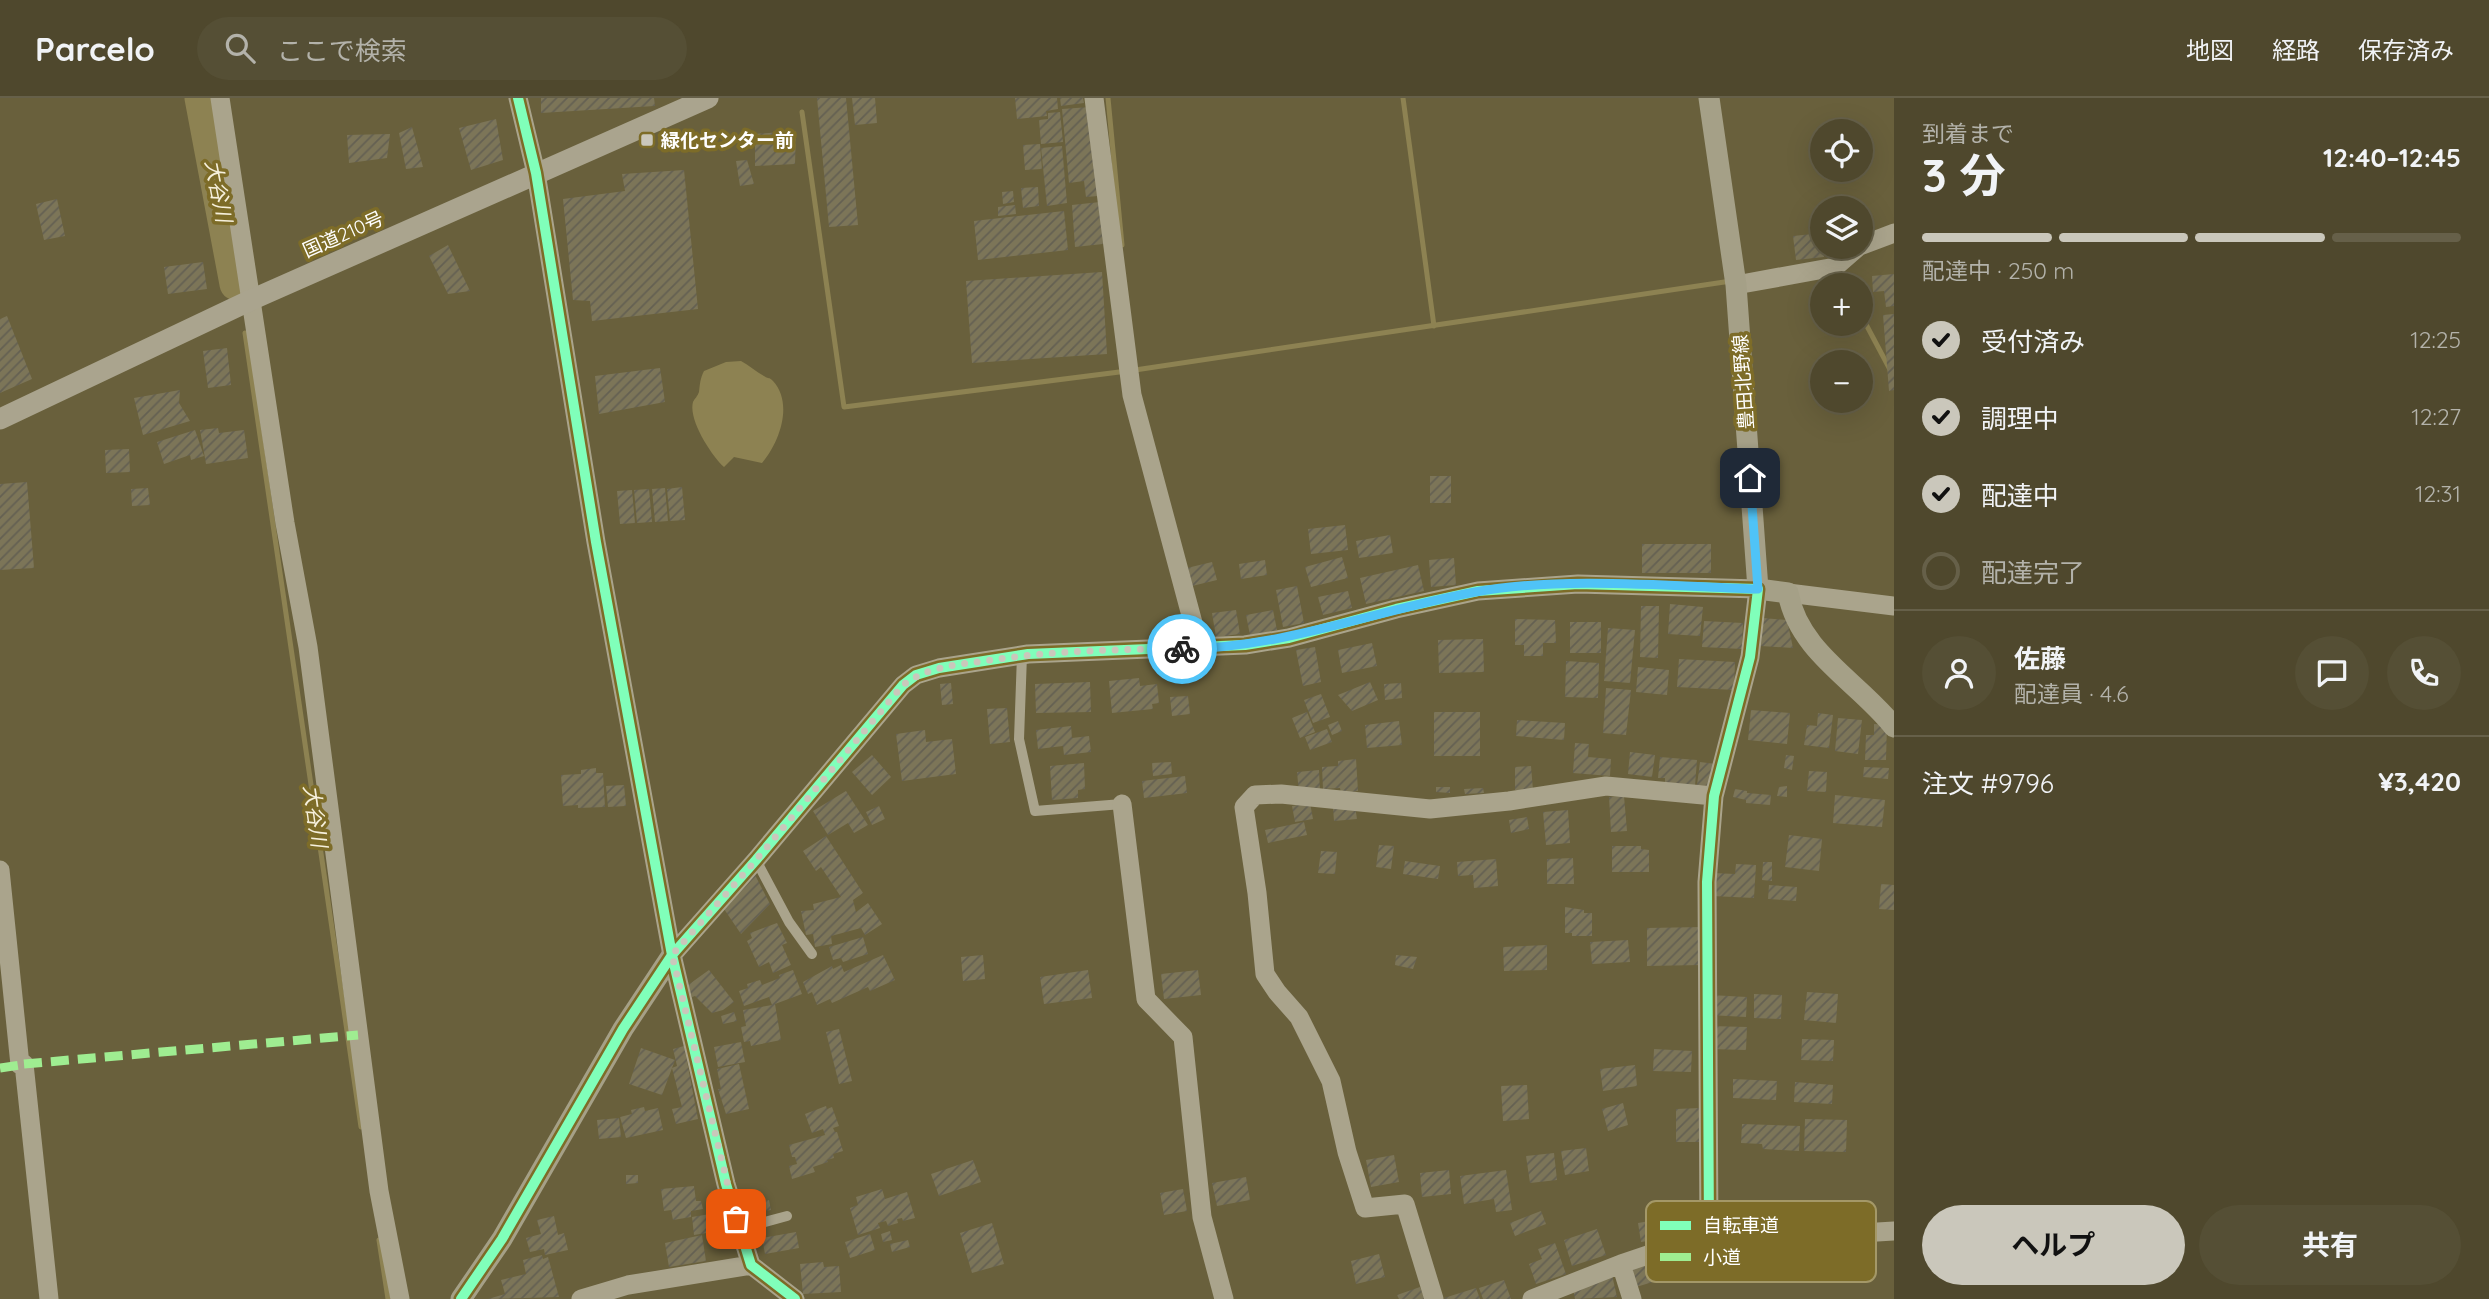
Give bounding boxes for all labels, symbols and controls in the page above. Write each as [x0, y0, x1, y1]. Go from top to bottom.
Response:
search box [197, 17, 687, 80]
text: Parcelo [35, 28, 155, 69]
icon: search [221, 29, 259, 67]
text: ここで検索 [277, 34, 407, 67]
text: 地図 [2186, 35, 2234, 65]
text: 経路 [2272, 35, 2320, 65]
text: 保存済み [2358, 35, 2454, 65]
map controls [1810, 119, 1873, 413]
button: locate [1810, 119, 1873, 182]
text: 到着まで [1922, 119, 2014, 148]
place label: 緑化センター前 [661, 128, 794, 152]
marker: 緑化センター前 [639, 132, 655, 148]
text: 12:40–12:45 [2323, 141, 2461, 174]
text: 3 分 [1922, 146, 2006, 204]
water label: 大谷川 [200, 158, 238, 226]
button: layers [1810, 196, 1873, 259]
street label: 国道210号 [299, 206, 387, 262]
text: 配達中 · 250 m [1922, 256, 2074, 285]
button: + [1810, 273, 1873, 336]
icon: check [1922, 321, 1960, 359]
text: 受付済み [1981, 325, 2085, 358]
text: 12:25 [2410, 325, 2461, 354]
street label: 豊田北野線 [1728, 334, 1758, 430]
button: − [1810, 350, 1873, 413]
icon: check [1922, 398, 1960, 436]
text: 調理中 [1981, 402, 2059, 435]
text: 12:27 [2411, 402, 2461, 431]
pin [1720, 448, 1780, 508]
icon: home [1731, 459, 1769, 497]
icon: check [1922, 475, 1960, 513]
text: 配達中 [1981, 479, 2059, 512]
text: 12:31 [2415, 479, 2461, 508]
text: 配達完了 [1981, 556, 2085, 589]
courier [1147, 614, 1217, 684]
icon: bike [1163, 630, 1201, 668]
button: person [1922, 636, 1996, 710]
button: chat [2295, 636, 2369, 710]
button: phone [2387, 636, 2461, 710]
text: 佐藤 [2014, 642, 2066, 675]
text: 配達員 · 4.6 [2014, 679, 2129, 708]
text: ¥3,420 [2378, 765, 2461, 798]
text: 注文 #9796 [1922, 767, 2054, 800]
water label: 大谷川 [299, 783, 334, 851]
pin [706, 1189, 766, 1249]
icon: bag [717, 1200, 755, 1238]
legend [1646, 1201, 1876, 1282]
button: ヘルプ [1922, 1205, 2185, 1285]
button: 共有 [2199, 1205, 2461, 1285]
text: 自転車道 [1703, 1213, 1779, 1237]
text: 小道 [1703, 1245, 1741, 1269]

